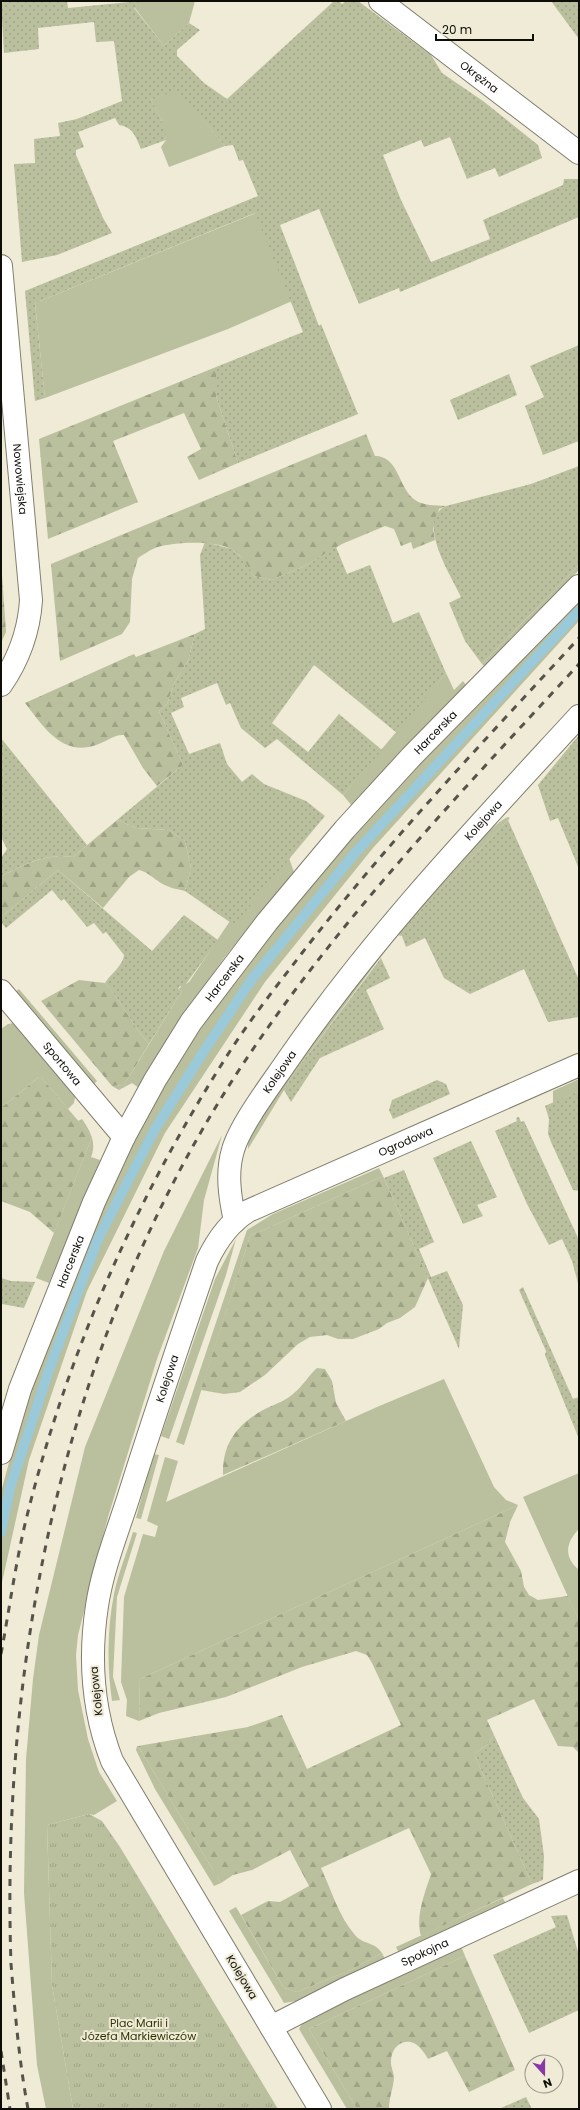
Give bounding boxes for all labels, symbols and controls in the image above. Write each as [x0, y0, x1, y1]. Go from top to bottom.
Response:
scale bar [436, 16, 533, 42]
text: 20 m [442, 21, 472, 38]
street label: Okrężna [457, 57, 502, 97]
street label: Nowowiejska [9, 443, 31, 515]
street label: Harcerska [410, 707, 461, 758]
street label: Kolejowa [461, 797, 506, 844]
street label: Harcerska [201, 951, 248, 1005]
street label: Sportowa [39, 1038, 85, 1089]
street label: Kolejowa [259, 1047, 300, 1096]
street label: Ogrodowa [376, 1122, 435, 1161]
street label: Harcerska [53, 1233, 88, 1290]
street label: Kolejowa [152, 1353, 183, 1405]
street label: Kolejowa [85, 1666, 107, 1716]
street label: Spokojna [398, 1934, 451, 1970]
street label: Kolejowa [222, 1952, 262, 2002]
park label: Plac Marii i Józefa Markiewiczów [82, 2015, 196, 2044]
north arrow [524, 2054, 564, 2094]
text: N [541, 2074, 554, 2092]

